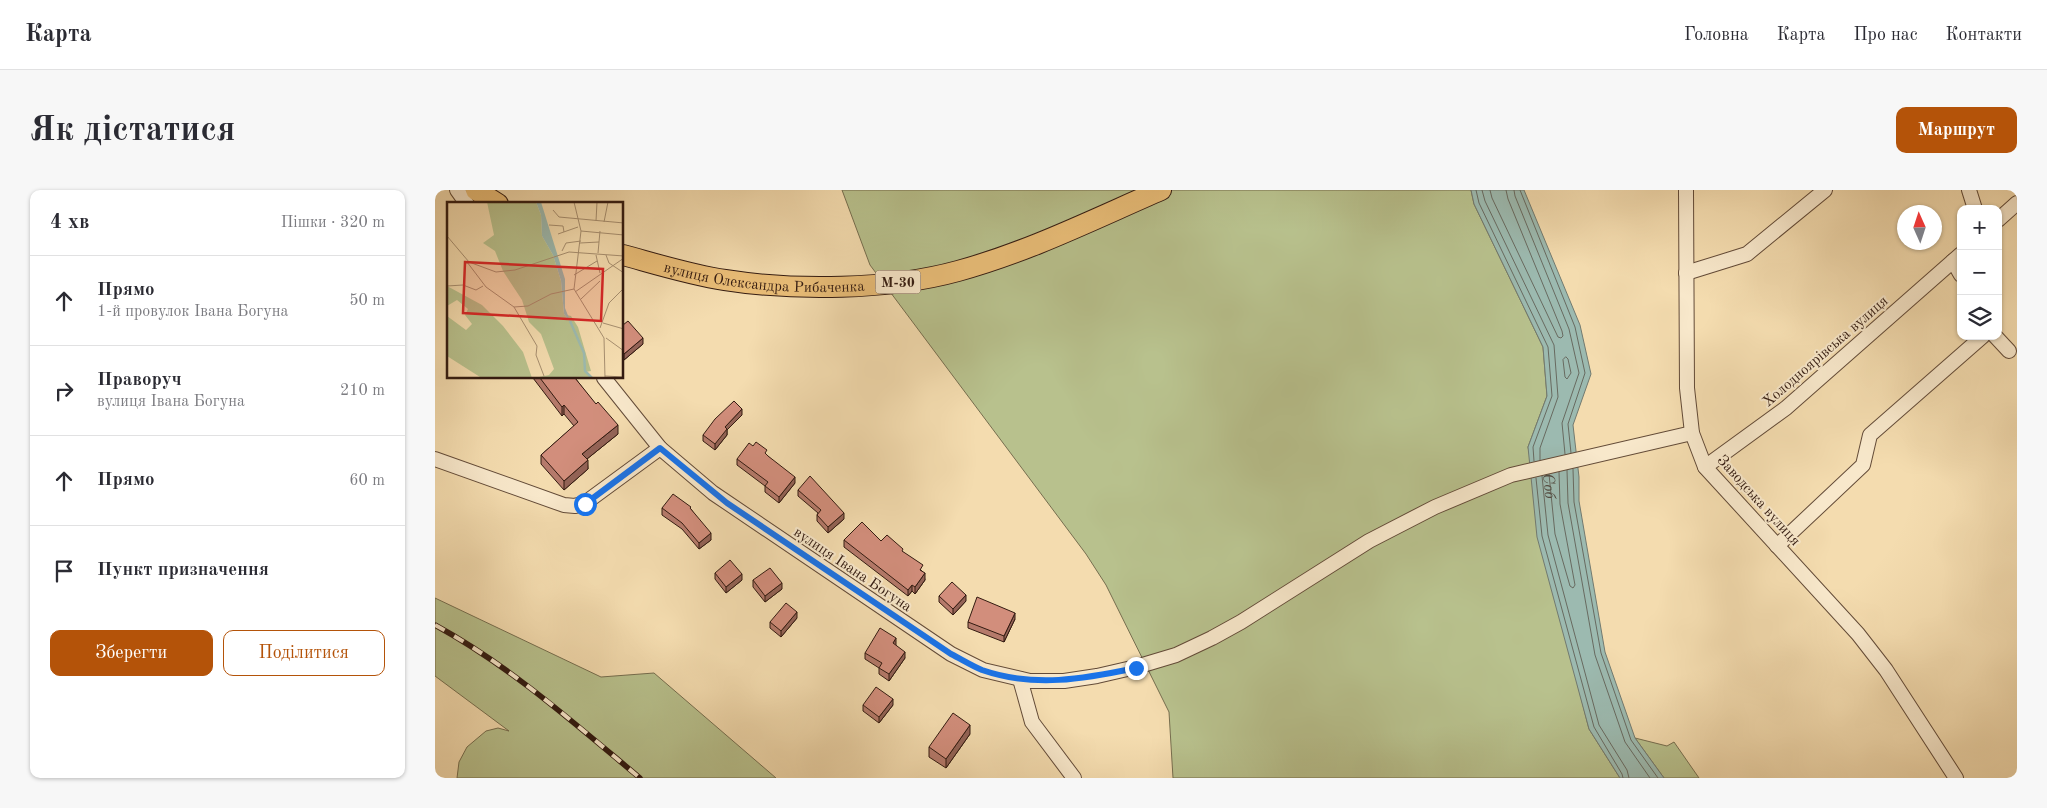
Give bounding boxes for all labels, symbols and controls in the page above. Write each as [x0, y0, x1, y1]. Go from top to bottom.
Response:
text: Карта [25, 23, 92, 47]
text: Головна [1684, 26, 1749, 44]
text: Карта [1777, 26, 1825, 44]
text: Про нас [1853, 26, 1918, 44]
text: Контакти [1946, 26, 2022, 44]
button: Маршрут [1896, 107, 2017, 153]
text: Як дістатися [30, 113, 235, 148]
inset map [447, 202, 624, 379]
north arrow [1897, 205, 1942, 250]
map controls [1957, 205, 2002, 340]
button: + [1957, 205, 2002, 250]
text: 4 хв [50, 212, 89, 233]
text: Пішки · 320 m [281, 215, 385, 231]
button: − [1957, 250, 2002, 295]
street label: вулиця Олександра Рибаченка [662, 261, 866, 296]
road number: М-30 [875, 270, 921, 294]
text: Прямо [97, 281, 155, 300]
icon: ahead [50, 287, 78, 315]
text: 50 m [349, 293, 385, 309]
street label: Холодноярівська вулиця [1760, 294, 1892, 410]
button: layers [1957, 295, 2002, 340]
text: 1-й провулок Івана Богуна [97, 304, 289, 320]
text: Праворуч [97, 371, 182, 390]
icon: right [50, 377, 78, 405]
text: 210 m [340, 383, 385, 399]
text: вулиця Івана Богуна [97, 394, 245, 410]
street label: Заводська вулиця [1713, 453, 1802, 549]
icon: ahead [50, 467, 78, 495]
text: Прямо [97, 471, 155, 490]
text: 60 m [349, 473, 385, 489]
water label: Соб [1539, 473, 1558, 501]
route start [574, 493, 597, 516]
street label: вулиця Івана Богуна [790, 525, 914, 616]
icon: arrive [50, 557, 78, 585]
text: Пункт призначення [97, 561, 269, 580]
button: Зберегти [50, 630, 213, 676]
button: Поділитися [223, 630, 385, 676]
route end [1125, 657, 1148, 680]

